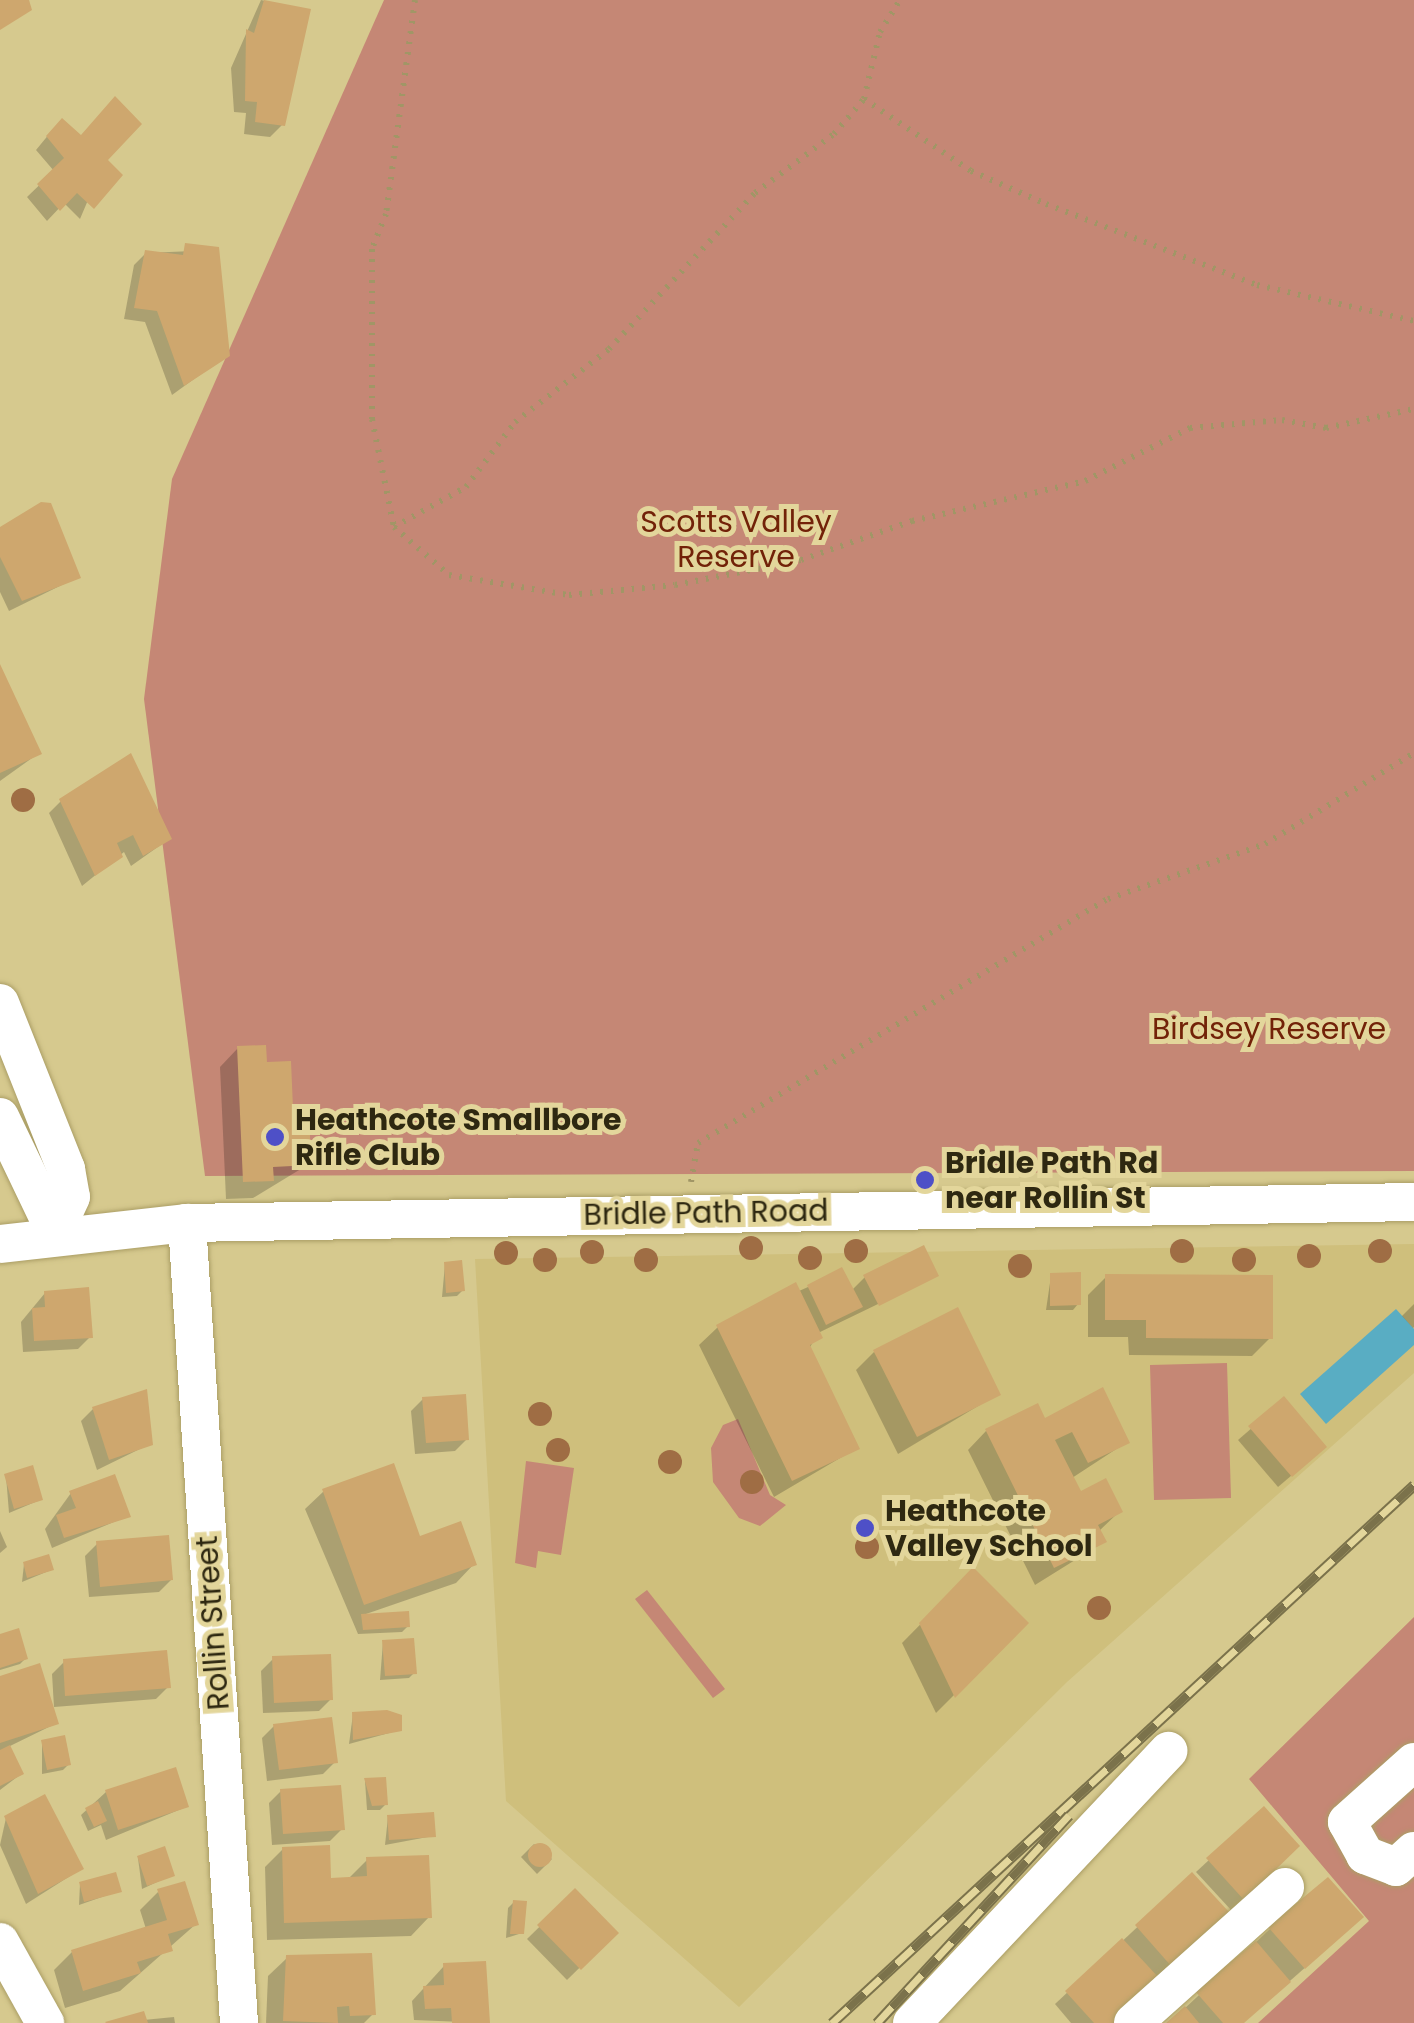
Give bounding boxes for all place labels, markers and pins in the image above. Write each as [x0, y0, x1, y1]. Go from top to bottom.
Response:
place label: Heathcote Smallbore Rifle Club [295, 1102, 622, 1172]
marker: Heathcote Smallbore Rifle Club [264, 1126, 286, 1148]
place label: Bridle Path Rd near Rollin St [945, 1145, 1158, 1216]
marker: Bridle Path Rd near Rollin St [914, 1169, 936, 1191]
place label: Heathcote Valley School [885, 1493, 1093, 1564]
marker: Heathcote Valley School [854, 1517, 876, 1539]

